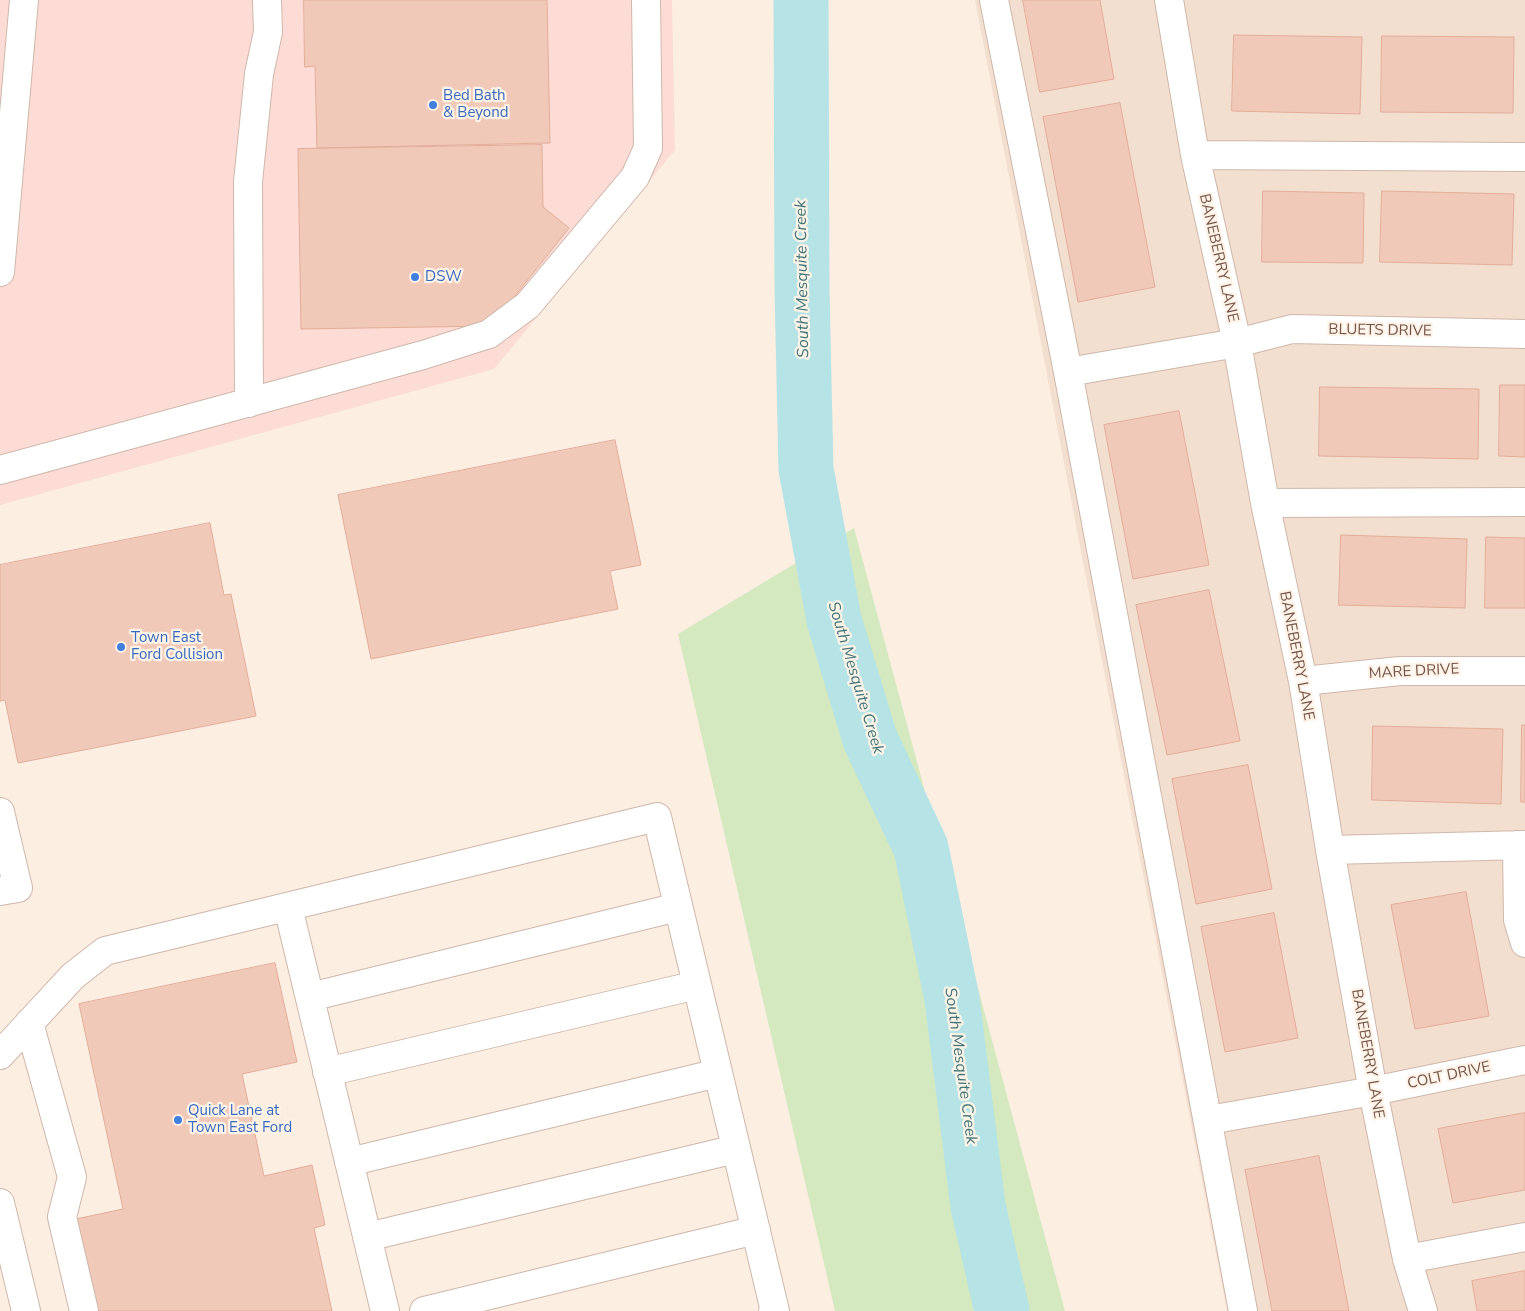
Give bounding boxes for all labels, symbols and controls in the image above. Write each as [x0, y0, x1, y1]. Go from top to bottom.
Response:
place label: Bed Bath & Beyond [443, 87, 508, 122]
marker: Bed Bath & Beyond [427, 99, 439, 111]
street label: BANEBERRY LANE [1194, 192, 1242, 324]
water label: South Mesquite Creek [792, 200, 814, 358]
place label: DSW [425, 268, 462, 286]
marker: DSW [409, 271, 421, 283]
street label: BLUETS DRIVE [1328, 321, 1432, 341]
street label: BANEBERRY LANE [1275, 590, 1317, 722]
water label: South Mesquite Creek [823, 600, 887, 756]
place label: Town East Ford Collision [131, 629, 223, 664]
marker: Town East Ford Collision [115, 641, 127, 653]
street label: MARE DRIVE [1368, 661, 1460, 683]
water label: South Mesquite Creek [940, 986, 980, 1146]
street label: BANEBERRY LANE [1347, 988, 1387, 1120]
street label: COLT DRIVE [1406, 1058, 1492, 1094]
place label: Quick Lane at Town East Ford [188, 1102, 292, 1137]
marker: Quick Lane at Town East Ford [172, 1114, 184, 1126]

